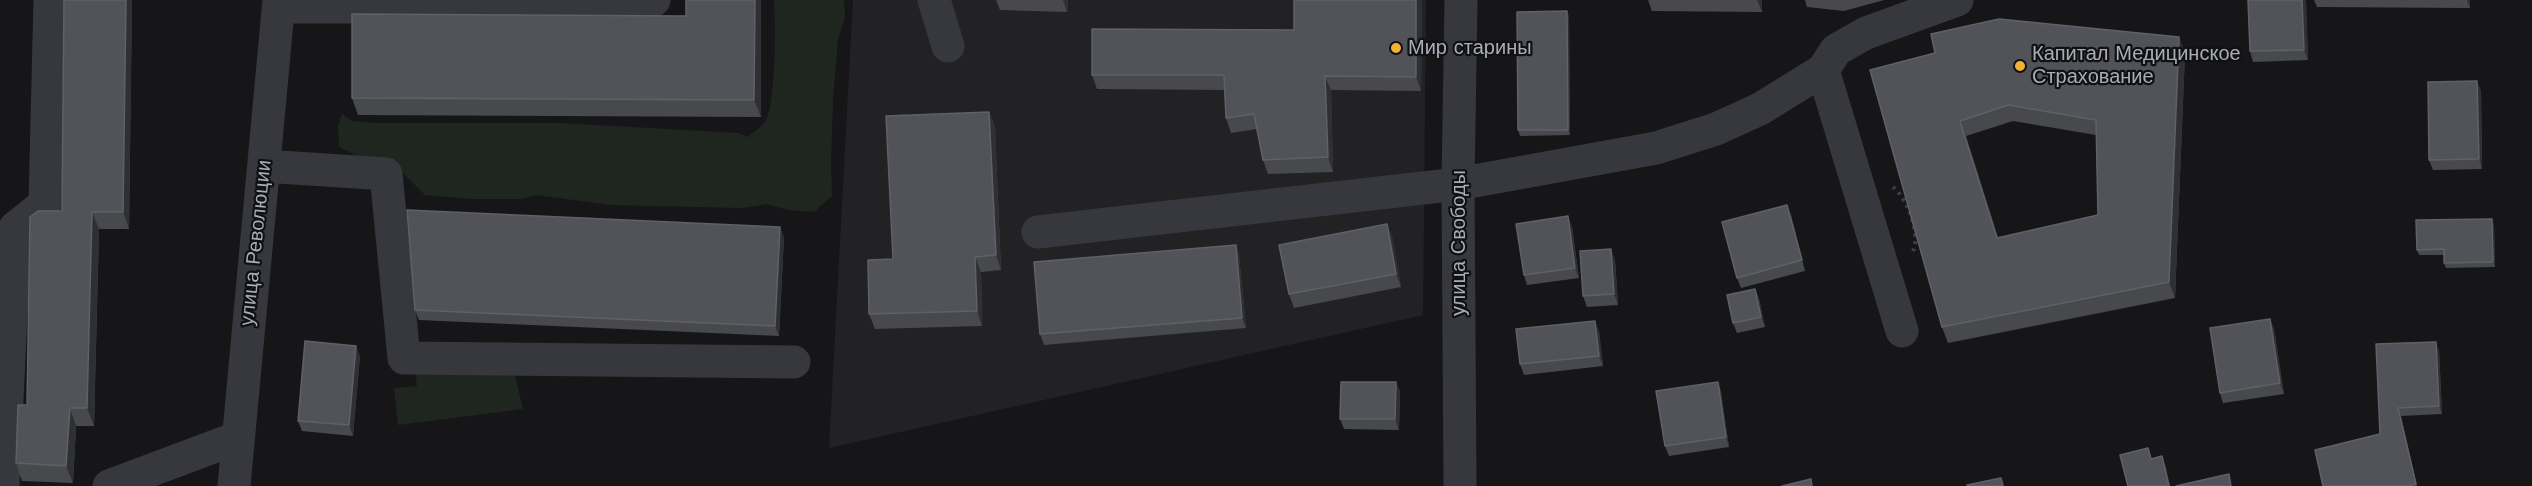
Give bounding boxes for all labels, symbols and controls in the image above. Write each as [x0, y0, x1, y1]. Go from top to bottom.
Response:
place label: Мир старины [1408, 36, 1532, 60]
marker: Мир старины [1389, 41, 1403, 55]
place label: Капитал Медицинское Страхование [2032, 42, 2241, 89]
marker: Капитал Медицинское Страхование [2013, 59, 2027, 73]
street label: улица Революции [235, 159, 277, 327]
street label: улица Свободы [1447, 170, 1471, 316]

